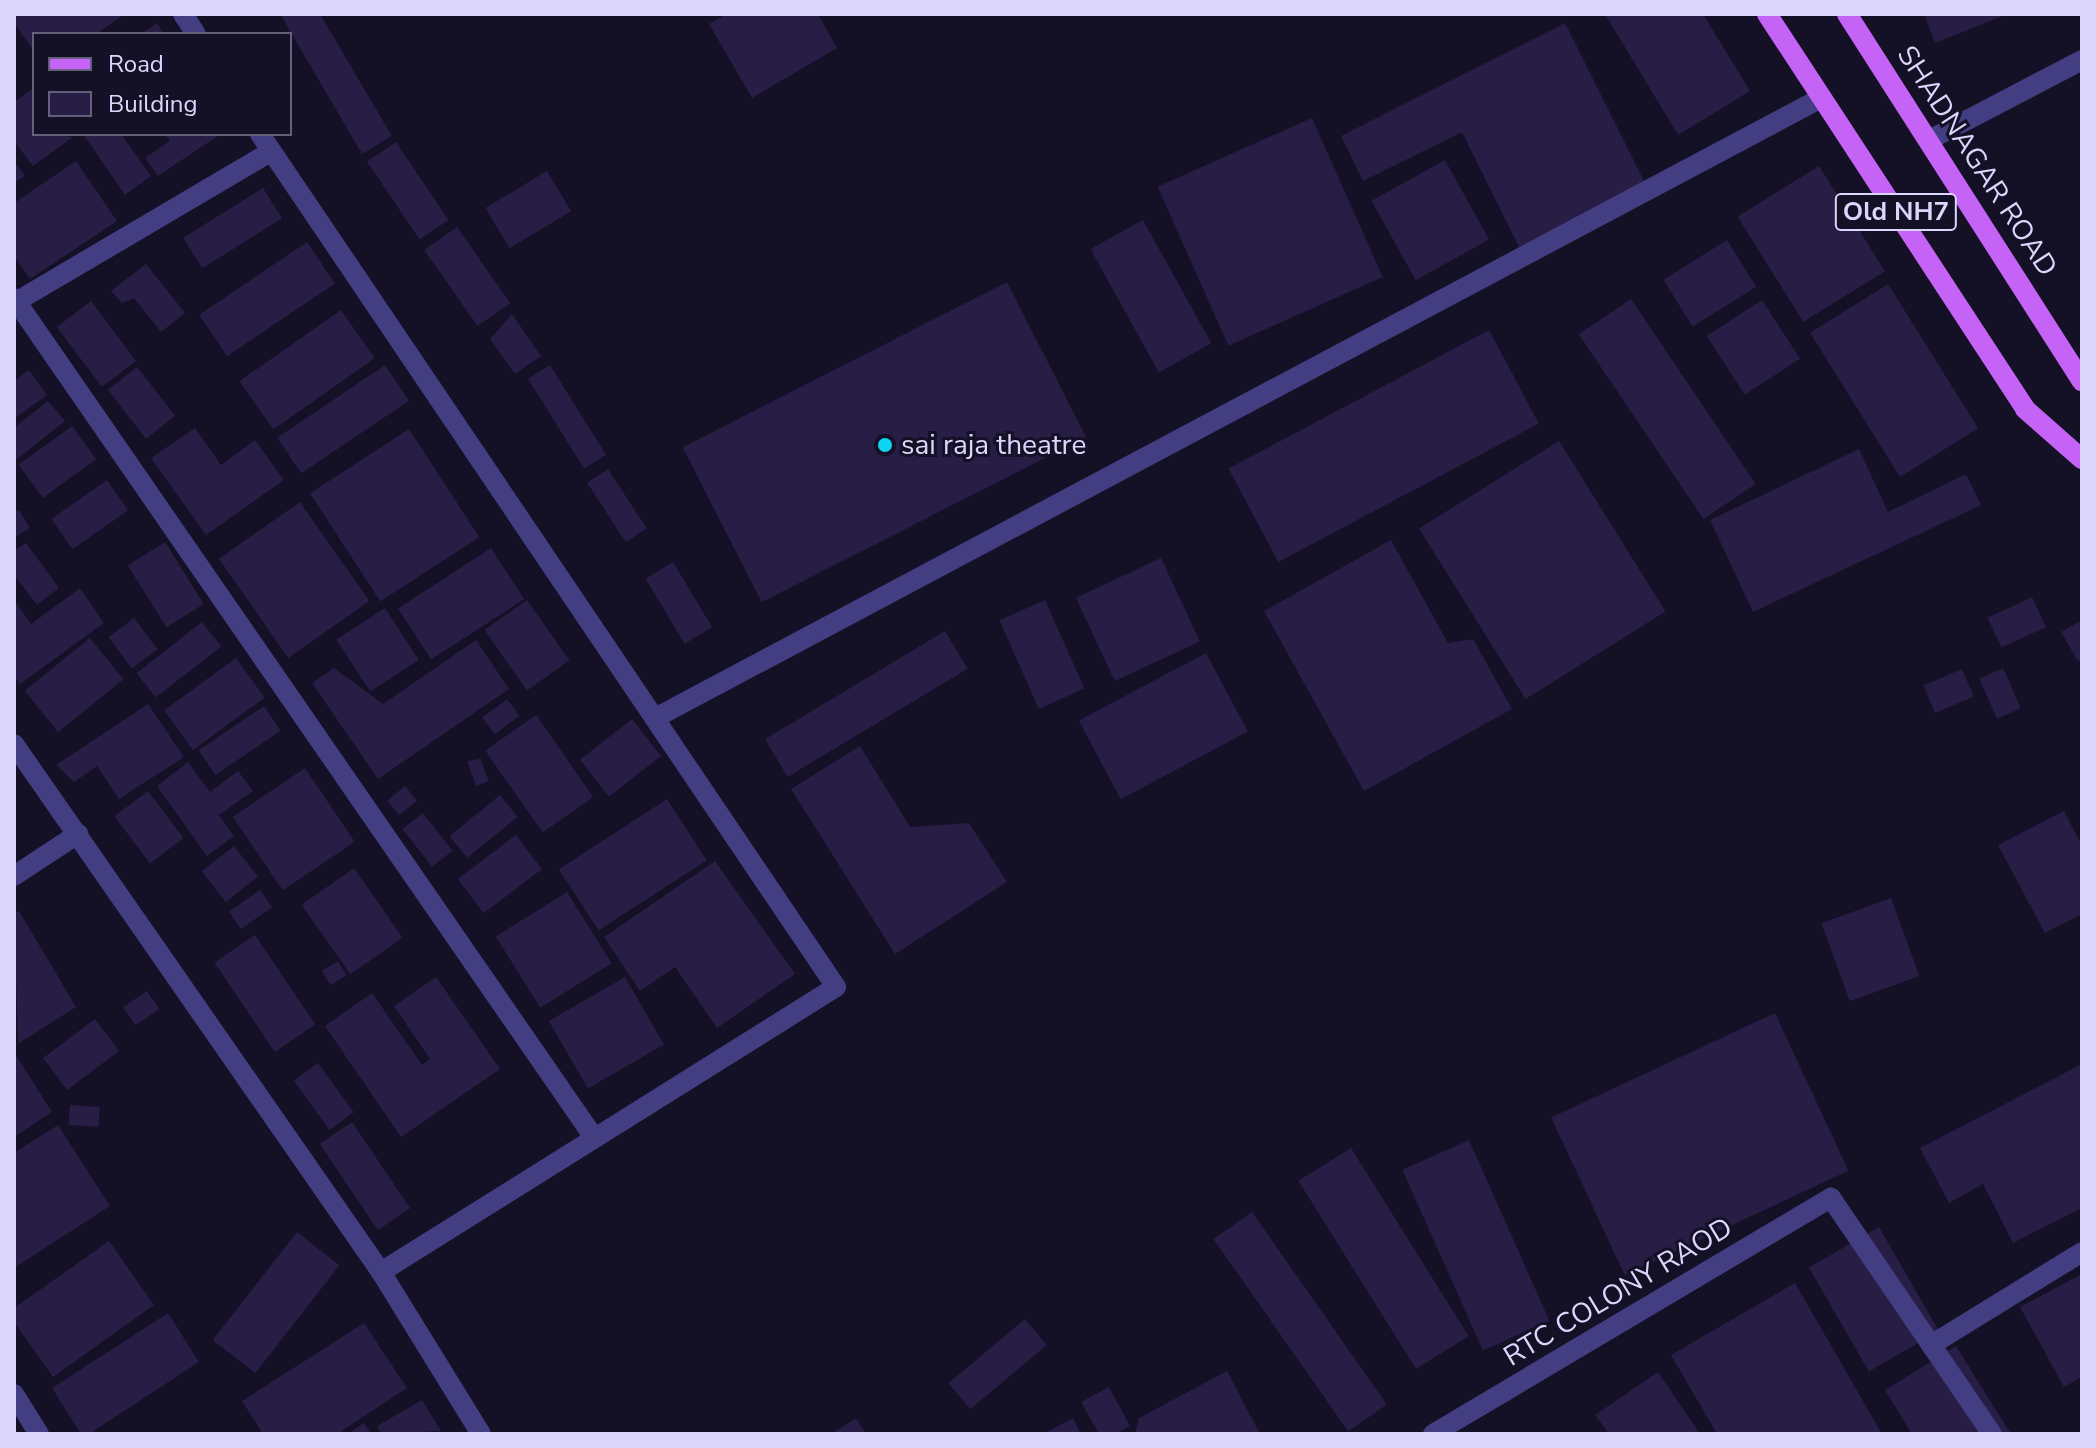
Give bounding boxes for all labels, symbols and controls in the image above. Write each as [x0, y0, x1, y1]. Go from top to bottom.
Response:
legend [32, 32, 292, 136]
street label: SHADNAGAR ROAD [1890, 39, 2064, 283]
text: Road [108, 48, 164, 80]
text: Building [108, 88, 198, 120]
road number: Old NH7 [1834, 190, 1958, 234]
place label: sai raja theatre [901, 428, 1086, 462]
marker: sai raja theatre [876, 436, 894, 454]
street label: RTC COLONY RAOD [1498, 1211, 1738, 1373]

